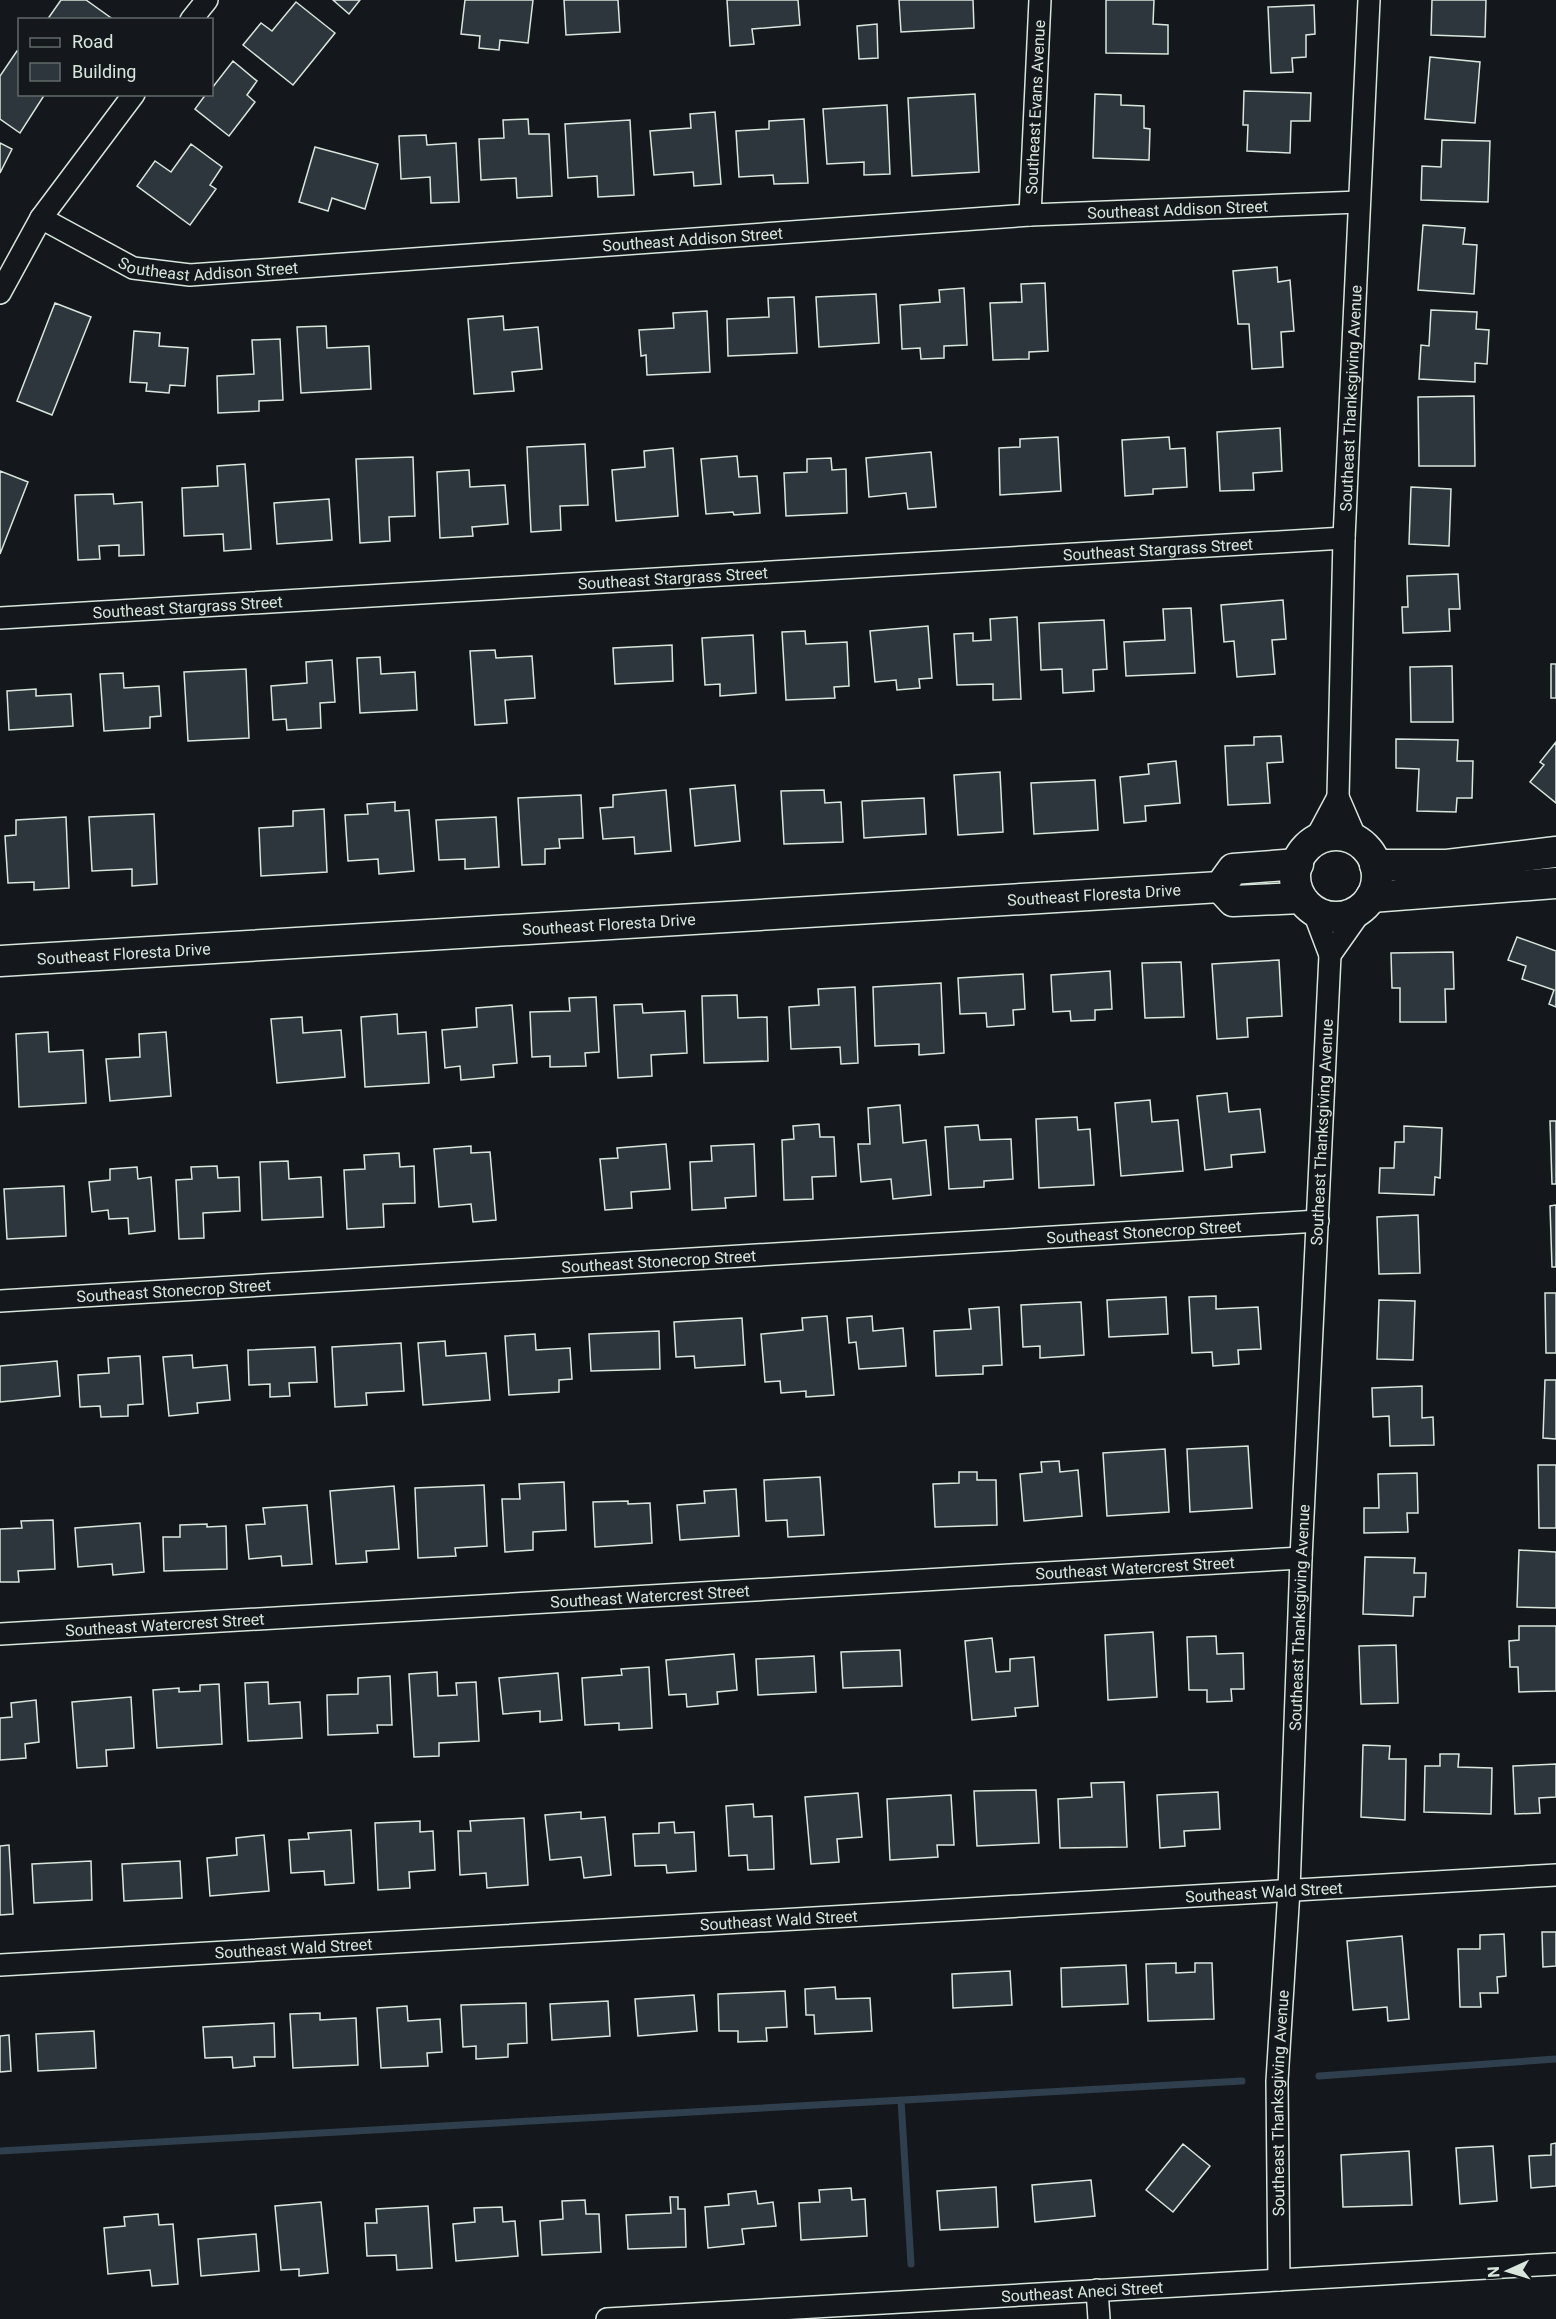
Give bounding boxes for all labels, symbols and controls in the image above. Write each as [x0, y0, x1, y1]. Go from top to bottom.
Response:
legend [18, 18, 213, 96]
street label: Southeast Evans Avenue [1022, 19, 1049, 195]
text: Road [72, 31, 113, 52]
text: Building [72, 61, 136, 82]
street label: Southeast Addison Street [1087, 197, 1268, 223]
street label: Southeast Addison Street [602, 224, 784, 256]
street label: Southeast Addison Street [115, 253, 299, 285]
street label: Southeast Thanksgiving Avenue [1336, 285, 1366, 512]
street label: Southeast Stargrass Street [1062, 534, 1254, 565]
street label: Southeast Stargrass Street [577, 563, 768, 594]
street label: Southeast Stargrass Street [92, 592, 283, 622]
street label: Southeast Floresta Drive [1007, 880, 1181, 910]
street label: Southeast Floresta Drive [522, 910, 696, 939]
street label: Southeast Floresta Drive [36, 939, 211, 969]
street label: Southeast Thanksgiving Avenue [1307, 1018, 1337, 1246]
street label: Southeast Stonecrop Street [1046, 1217, 1242, 1247]
street label: Southeast Stonecrop Street [561, 1246, 757, 1277]
street label: Southeast Stonecrop Street [76, 1276, 272, 1306]
street label: Southeast Thanksgiving Avenue [1286, 1504, 1314, 1731]
street label: Southeast Watercrest Street [1035, 1553, 1235, 1583]
street label: Southeast Watercrest Street [550, 1581, 750, 1612]
street label: Southeast Watercrest Street [65, 1610, 265, 1640]
street label: Southeast Wald Street [1185, 1878, 1343, 1906]
street label: Southeast Wald Street [699, 1906, 858, 1935]
street label: Southeast Wald Street [214, 1934, 373, 1963]
street label: Southeast Thanksgiving Avenue [1268, 1989, 1293, 2216]
north arrow [1478, 2241, 1538, 2301]
text: N [1484, 2266, 1503, 2278]
street label: Southeast Aneci Street [1001, 2278, 1164, 2306]

